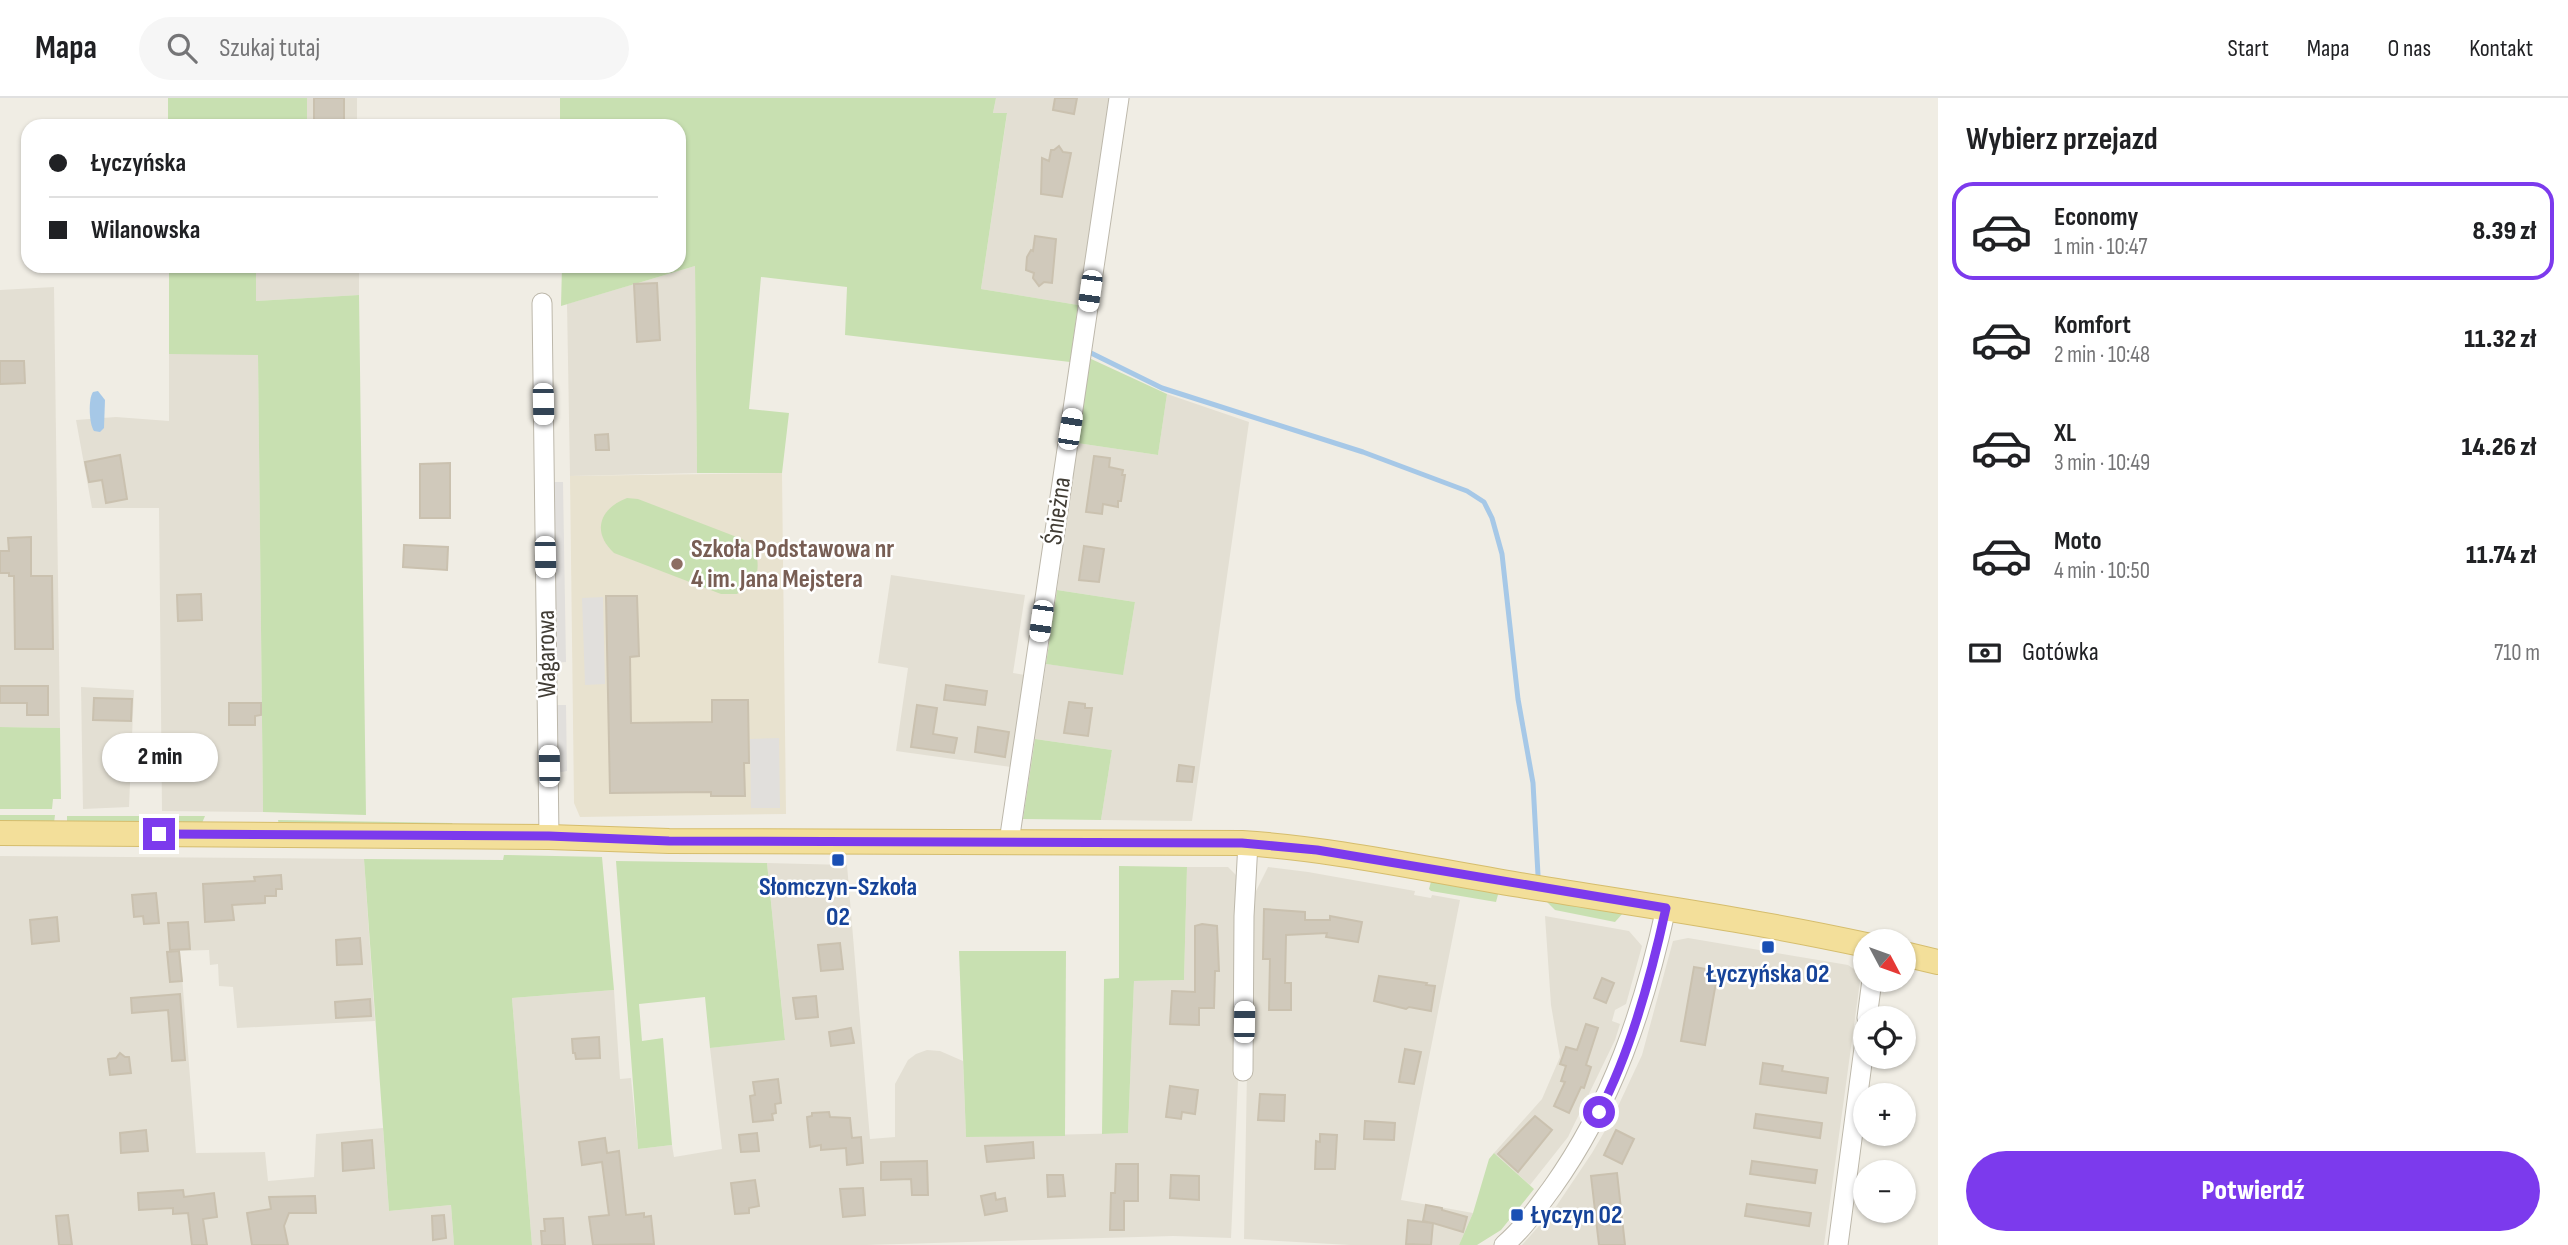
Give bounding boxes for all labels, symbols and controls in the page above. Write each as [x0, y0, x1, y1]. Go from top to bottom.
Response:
search box [139, 17, 629, 80]
text: Mapa [35, 28, 97, 68]
icon: search [163, 29, 201, 67]
text: Szukaj tutaj [219, 33, 320, 64]
text: Start [2228, 34, 2269, 63]
text: Mapa [2307, 34, 2349, 63]
text: O nas [2387, 34, 2431, 63]
text: Kontakt [2469, 34, 2533, 63]
text: Wybierz przejazd [1966, 120, 2158, 159]
text: Łyczyńska [91, 148, 186, 179]
icon: car [1970, 200, 2033, 263]
text: Economy [2054, 202, 2138, 233]
text: Wilanowska [91, 215, 200, 246]
text: 8.39 zł [2472, 216, 2536, 247]
text: 1 min · 10:47 [2054, 233, 2148, 261]
car [1077, 269, 1104, 313]
icon: car [1970, 308, 2033, 371]
text: Komfort [2054, 310, 2131, 341]
text: 11.32 zł [2464, 324, 2536, 355]
text: 2 min · 10:48 [2054, 341, 2150, 369]
car [533, 383, 554, 425]
car [1057, 407, 1084, 451]
icon: car [1970, 416, 2033, 479]
text: XL [2054, 418, 2076, 449]
text: 14.26 zł [2461, 432, 2536, 463]
text: 3 min · 10:49 [2054, 449, 2150, 477]
street label: Śnieżna [1038, 475, 1078, 547]
icon: car [1970, 524, 2033, 587]
text: Moto [2054, 526, 2102, 557]
place label: Szkoła Podstawowa nr 4 im. Jana Mejstera [691, 534, 894, 595]
car [535, 536, 556, 578]
text: 11.74 zł [2466, 540, 2536, 571]
marker: Szkoła Podstawowa nr 4 im. Jana Mejstera [669, 556, 685, 572]
text: 4 min · 10:50 [2054, 557, 2150, 585]
car [1028, 599, 1055, 643]
street label: Wagarowa [531, 610, 563, 698]
icon: cash [1966, 634, 2004, 672]
text: Gotówka [2022, 637, 2099, 668]
text: 710 m [2494, 639, 2540, 667]
callout: 2 min [101, 732, 217, 782]
text: 2 min [138, 743, 182, 771]
car [539, 745, 560, 787]
route end [143, 818, 175, 850]
marker: Słomczyn-Szkoła 02 [830, 852, 846, 868]
place label: Słomczyn-Szkoła 02 [759, 872, 917, 933]
north arrow [1853, 929, 1916, 992]
map controls [1853, 929, 1916, 1223]
marker: Łyczyńska 02 [1760, 939, 1776, 955]
place label: Łyczyńska 02 [1706, 959, 1829, 990]
car [1234, 1001, 1255, 1043]
button: locate [1853, 1006, 1916, 1069]
button: + [1853, 1083, 1916, 1146]
route start [1583, 1096, 1615, 1128]
button: Potwierdź [1966, 1151, 2540, 1231]
button: − [1853, 1160, 1916, 1223]
place label: Łyczyn 02 [1530, 1200, 1622, 1231]
marker: Łyczyn 02 [1509, 1207, 1525, 1223]

